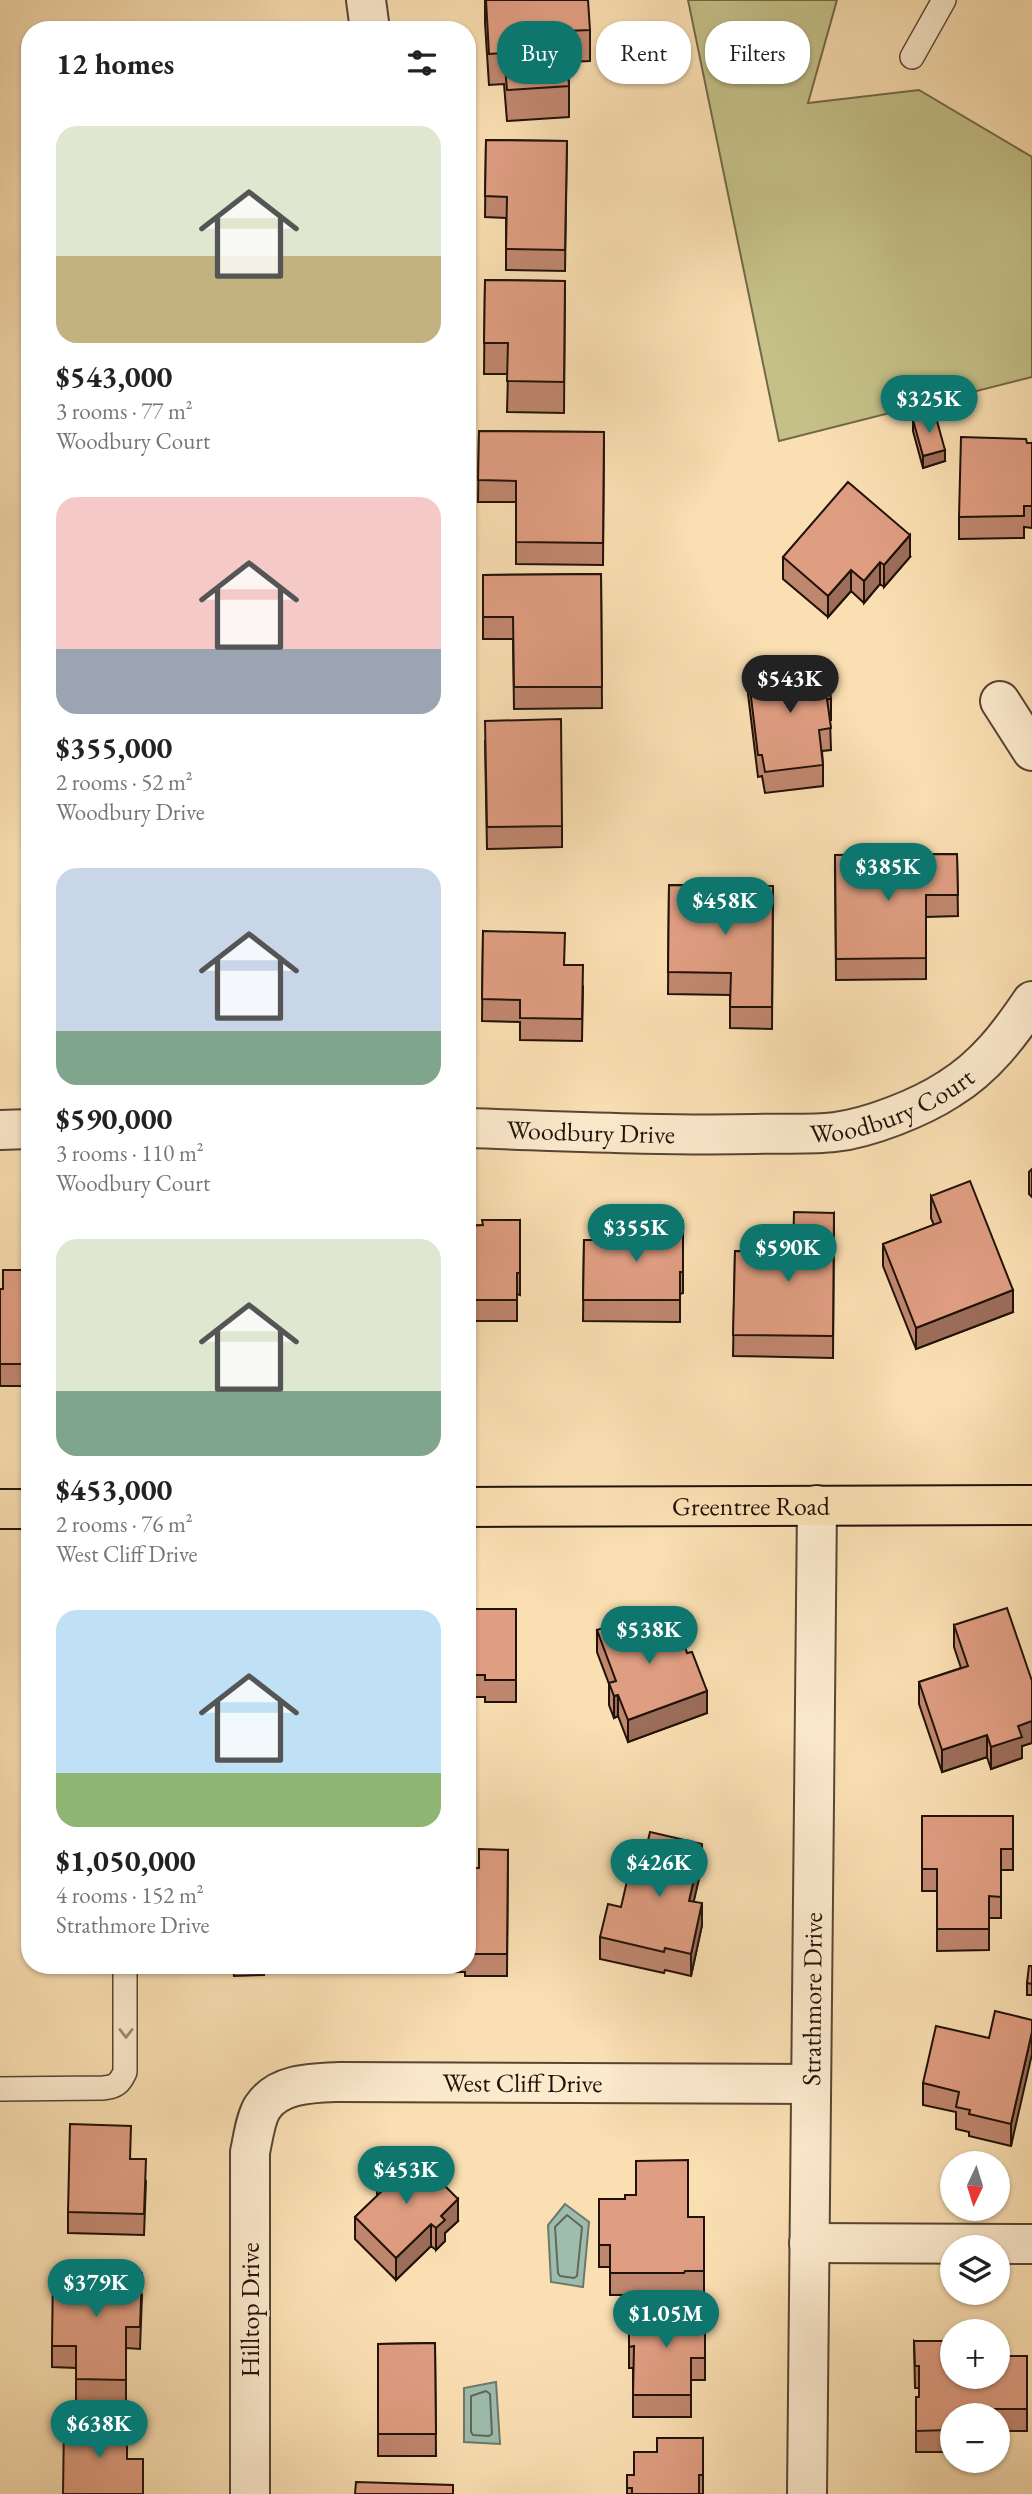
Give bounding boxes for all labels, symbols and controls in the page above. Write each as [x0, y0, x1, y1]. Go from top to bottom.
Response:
chip: Buy [497, 21, 582, 84]
chip: Rent [596, 21, 691, 84]
chip: Filters [705, 21, 810, 84]
text: 12 homes [56, 44, 174, 83]
icon: filters [403, 44, 441, 82]
icon: home [186, 171, 312, 297]
text: $543,000 [56, 357, 172, 396]
pin: $325K [880, 376, 978, 435]
text: $325K [897, 383, 961, 413]
text: 3 rooms · 77 m² [56, 396, 193, 426]
text: Woodbury Court [56, 426, 210, 456]
icon: home [186, 542, 312, 668]
pin: $543K [741, 656, 839, 715]
text: $543K [758, 663, 822, 693]
text: $355,000 [56, 728, 172, 767]
text: 2 rooms · 52 m² [56, 767, 193, 797]
text: Woodbury Drive [56, 797, 205, 827]
pin: $385K [839, 844, 937, 903]
text: $385K [856, 851, 920, 881]
pin: $458K [676, 878, 774, 937]
text: $458K [693, 885, 757, 915]
icon: home [186, 913, 312, 1039]
street label: Woodbury Court [809, 1060, 981, 1151]
text: $590,000 [56, 1099, 172, 1138]
street label: Woodbury Drive [506, 1112, 675, 1151]
text: 3 rooms · 110 m² [56, 1138, 204, 1168]
text: Woodbury Court [56, 1168, 210, 1198]
pin: $355K [587, 1204, 685, 1264]
text: $355K [604, 1212, 668, 1242]
pin: $590K [739, 1224, 837, 1284]
text: $590K [756, 1232, 820, 1262]
icon: home [186, 1284, 312, 1410]
text: $453,000 [56, 1470, 172, 1509]
street label: Greentree Road [672, 1489, 831, 1523]
text: 2 rooms · 76 m² [56, 1509, 193, 1539]
text: West Cliff Drive [56, 1539, 197, 1569]
pin: $538K [600, 1606, 698, 1666]
text: $538K [617, 1614, 681, 1644]
icon: home [186, 1655, 312, 1781]
pin: $426K [610, 1840, 708, 1899]
text: $1,050,000 [56, 1841, 196, 1880]
text: $426K [627, 1847, 691, 1877]
text: 4 rooms · 152 m² [56, 1880, 204, 1910]
text: Strathmore Drive [56, 1910, 210, 1940]
street label: Strathmore Drive [794, 1912, 830, 2086]
one-way arrow [118, 2029, 134, 2039]
street label: West Cliff Drive [442, 2065, 603, 2100]
pin: $453K [357, 2146, 455, 2206]
north arrow [940, 2151, 1010, 2221]
map controls [940, 2151, 1010, 2473]
text: $453K [374, 2154, 438, 2184]
button: layers [940, 2235, 1010, 2305]
street label: Hilltop Drive [233, 2242, 267, 2378]
pin: $379K [47, 2260, 145, 2319]
text: $379K [64, 2267, 128, 2297]
pin: $1.05M [609, 2290, 723, 2350]
text: $1.05M [629, 2298, 703, 2328]
button: + [940, 2319, 1010, 2389]
pin: $638K [50, 2400, 148, 2460]
button: − [940, 2403, 1010, 2473]
text: $638K [67, 2408, 131, 2438]

